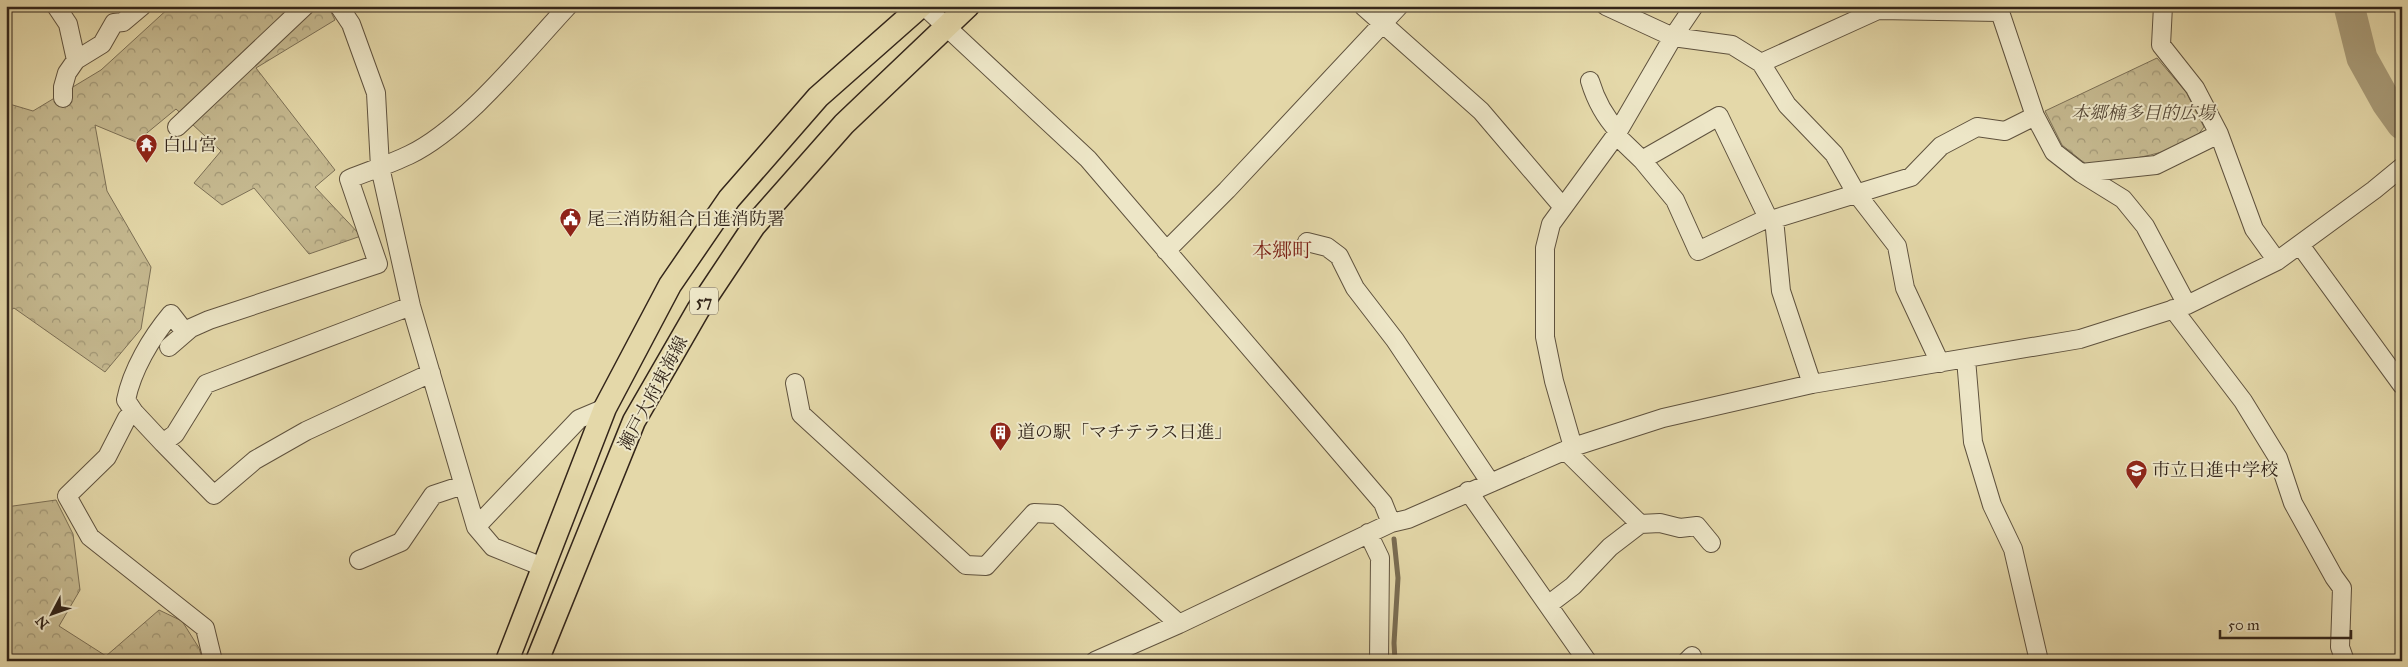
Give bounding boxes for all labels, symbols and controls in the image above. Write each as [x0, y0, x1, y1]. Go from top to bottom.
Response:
park label: 本郷楠多目的広場 [2071, 102, 2217, 124]
temple icon: 白山宮 [135, 133, 159, 164]
place label: 白山宮 [163, 134, 217, 156]
public building icon: 尾三消防組合日進消防署 [559, 207, 583, 238]
place label: 尾三消防組合日進消防署 [587, 208, 785, 230]
district label: 本郷町 [1252, 238, 1312, 262]
road number: 57 [690, 288, 718, 314]
street label: 瀬戸大府東海線 [614, 332, 692, 454]
building icon: 道の駅「マチテラス日進」 [989, 420, 1013, 451]
place label: 道の駅「マチテラス日進」 [1017, 421, 1232, 443]
school or university icon: 市立日進中学校 [2124, 458, 2148, 489]
place label: 市立日進中学校 [2152, 459, 2278, 481]
north arrow [28, 590, 78, 640]
scale bar [2220, 607, 2352, 639]
text: N [32, 612, 53, 632]
text: 50 m [2228, 616, 2260, 634]

